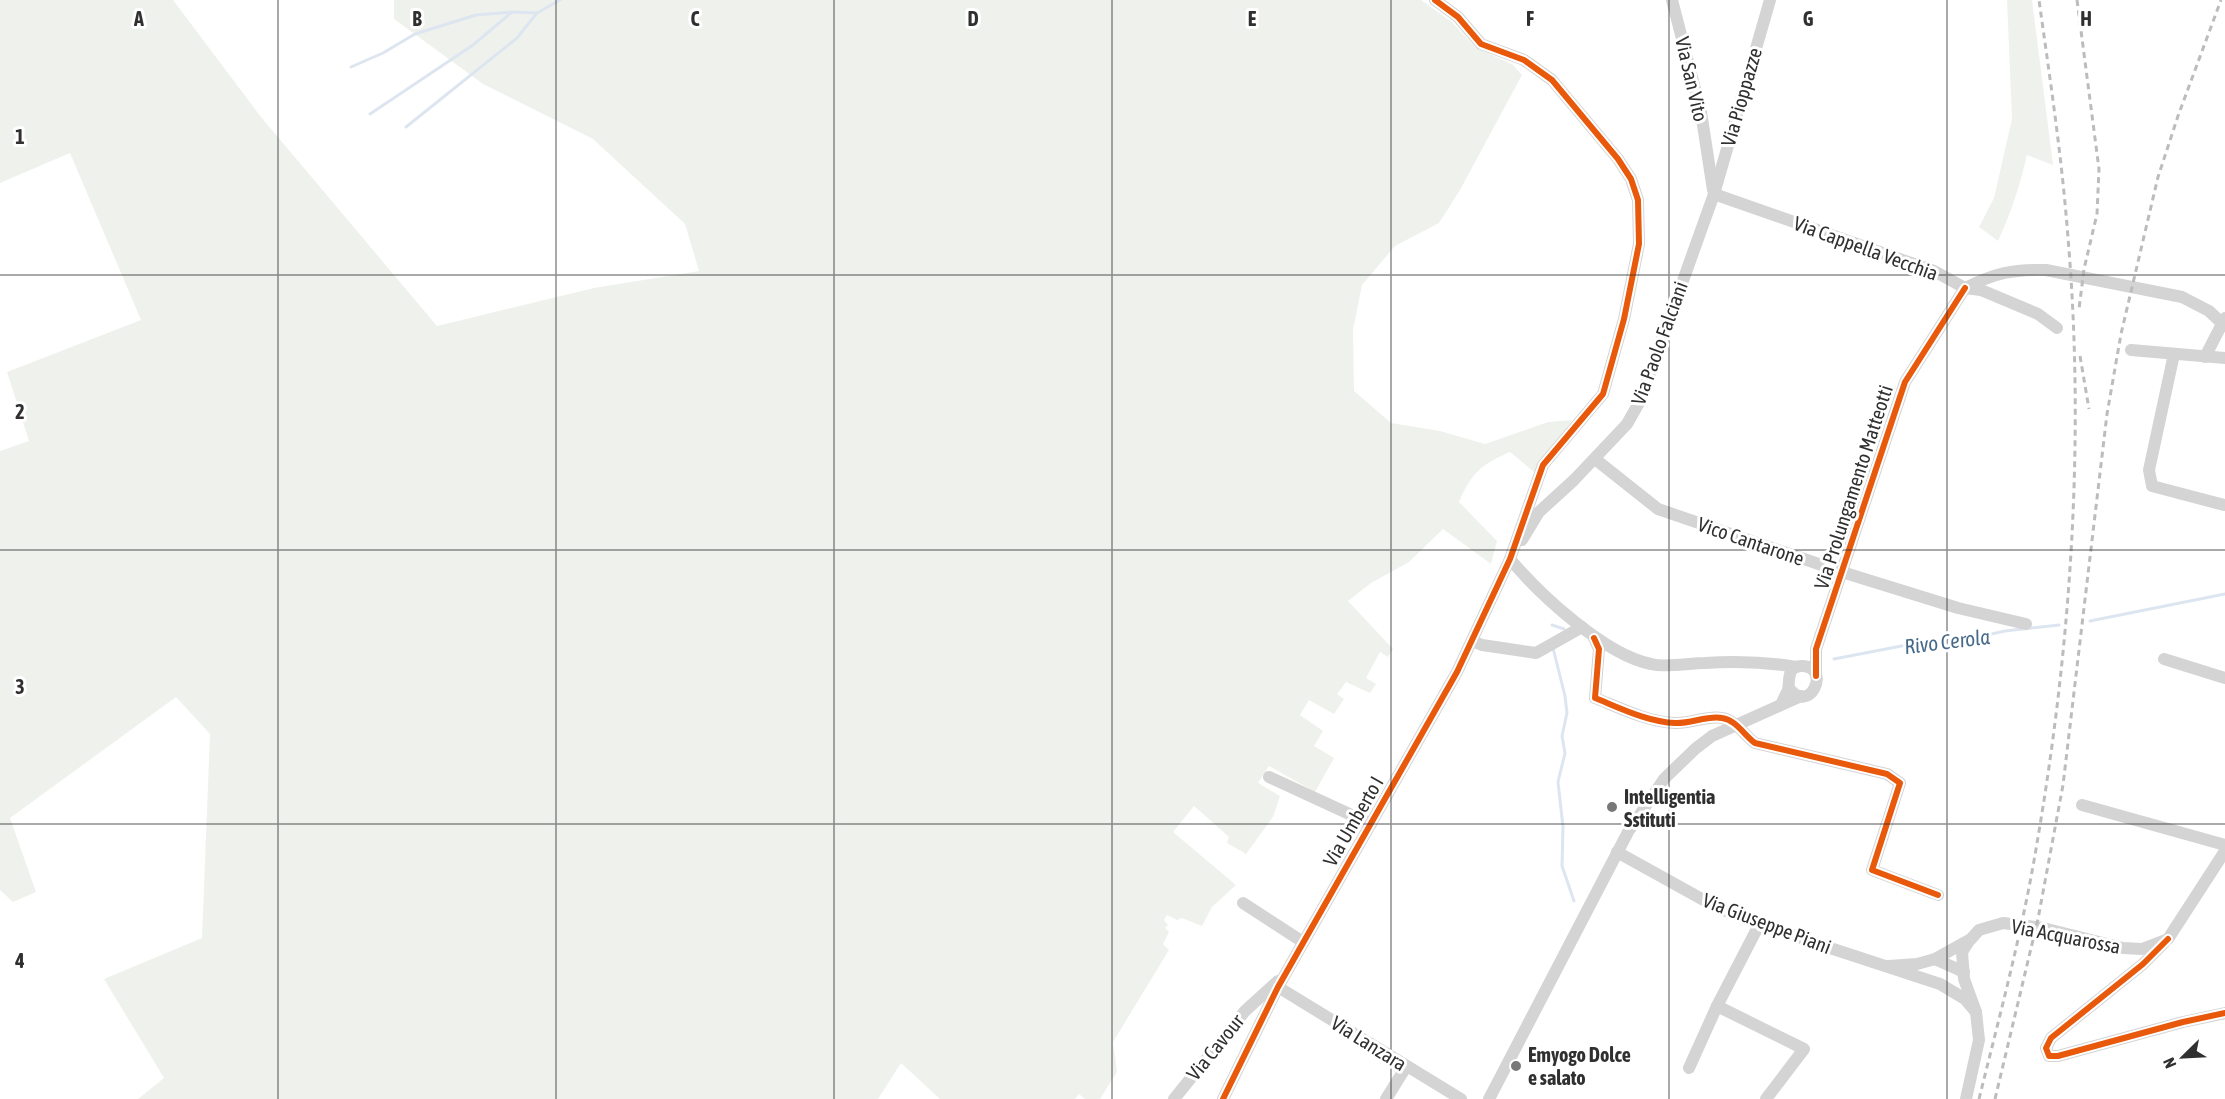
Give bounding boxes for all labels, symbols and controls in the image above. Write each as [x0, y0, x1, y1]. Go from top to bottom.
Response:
text: A [133, 7, 144, 30]
text: B [412, 7, 422, 30]
text: C [691, 7, 700, 30]
text: D [967, 7, 979, 30]
text: E [1248, 7, 1257, 30]
text: F [1526, 7, 1534, 30]
text: G [1803, 7, 1814, 30]
text: H [2080, 7, 2092, 30]
street label: Via San Vito [1671, 35, 1713, 123]
street label: Via Pioppazze [1716, 45, 1766, 149]
text: 1 [15, 125, 25, 148]
street label: Via Cappella Vecchia [1791, 211, 1941, 285]
street label: Via Paolo Falciani [1626, 278, 1692, 408]
street label: Via Prolungamento Matteotti [1809, 382, 1897, 592]
text: 2 [15, 400, 25, 423]
street label: Vico Cantarone [1695, 512, 1807, 570]
water label: Rivo Cerola [1903, 624, 1991, 658]
text: 3 [15, 675, 25, 698]
street label: Via Umberto I [1318, 772, 1388, 870]
place label: Intelligentia Sstituti [1624, 785, 1715, 831]
marker: Intelligentia Sstituti [1605, 800, 1619, 814]
street label: Via Giuseppe Piani [1699, 888, 1835, 958]
street label: Via Acquarossa [2009, 914, 2123, 958]
text: 4 [14, 949, 25, 972]
street label: Via Cavour [1182, 1009, 1249, 1084]
street label: Via Lanzara [1327, 1011, 1411, 1075]
north arrow [2153, 1027, 2213, 1087]
place label: Emyogo Dolce e salato [1528, 1043, 1631, 1089]
text: N [2159, 1055, 2179, 1071]
marker: Emyogo Dolce e salato [1509, 1059, 1523, 1073]

